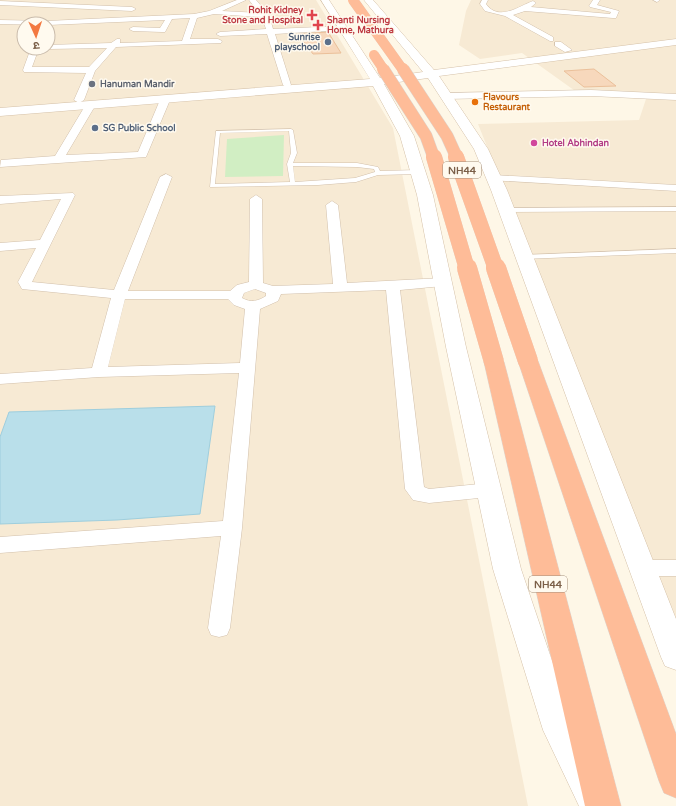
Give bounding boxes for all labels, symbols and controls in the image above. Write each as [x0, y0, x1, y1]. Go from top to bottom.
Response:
place label: Rohit Kidney Stone and Hospital [222, 5, 303, 26]
marker: Rohit Kidney Stone and Hospital [306, 9, 318, 21]
place label: Shanti Nursing Home, Mathura [327, 15, 394, 36]
north arrow [16, 16, 56, 56]
marker: Shanti Nursing Home, Mathura [312, 19, 324, 31]
place label: Sunrise playschool [274, 32, 320, 53]
marker: Sunrise playschool [323, 37, 333, 47]
text: उ [32, 39, 40, 52]
marker: Hanuman Mandir [87, 79, 97, 89]
place label: Hanuman Mandir [100, 79, 175, 90]
place label: Flavours Restaurant [483, 92, 531, 113]
marker: Flavours Restaurant [470, 97, 480, 107]
marker: SG Public School [90, 123, 100, 133]
place label: SG Public School [103, 123, 175, 134]
marker: Hotel Abhindan [529, 138, 539, 148]
place label: Hotel Abhindan [542, 138, 609, 149]
road number: NH44 [443, 162, 481, 178]
road number: NH44 [529, 576, 567, 592]

